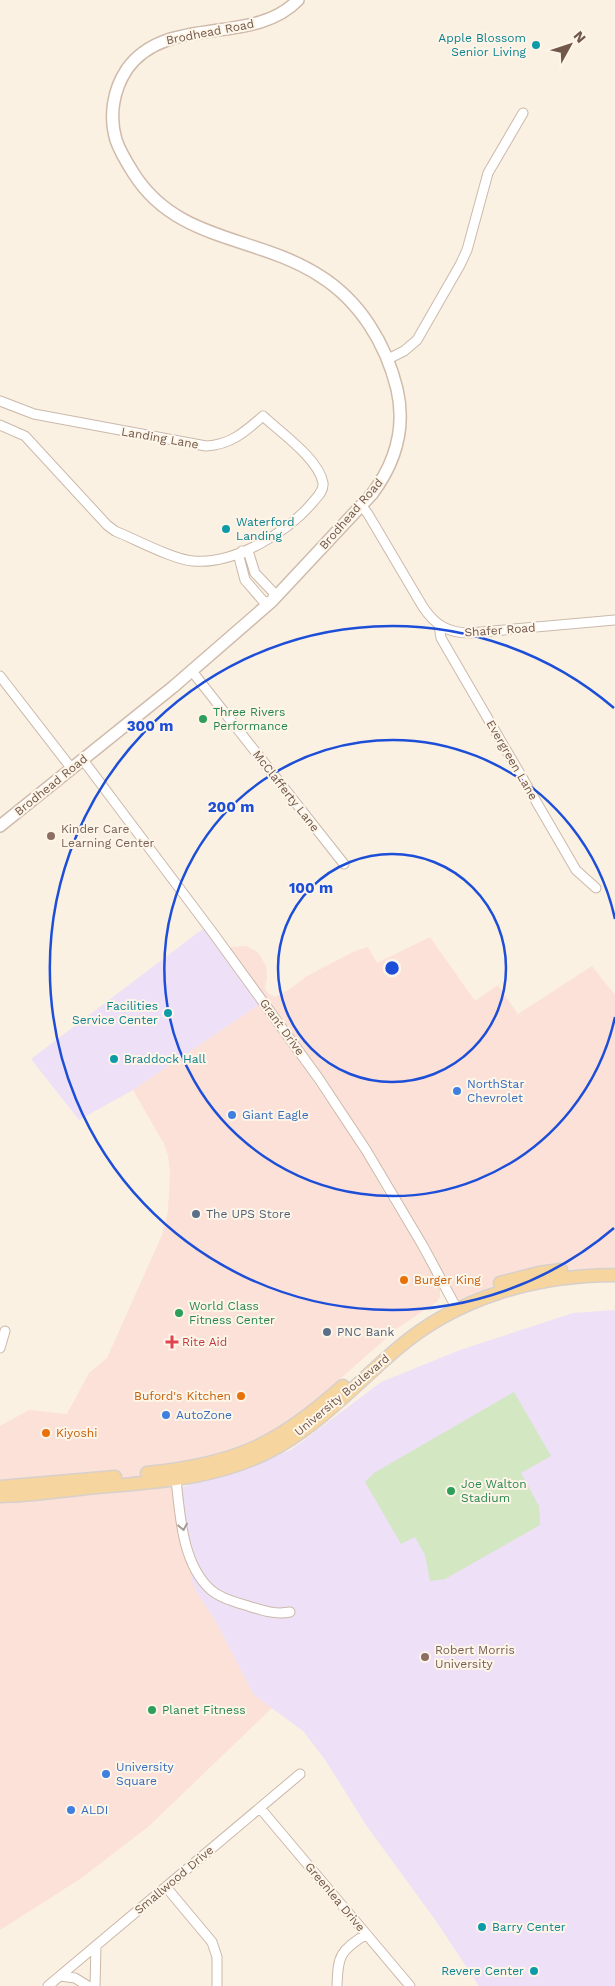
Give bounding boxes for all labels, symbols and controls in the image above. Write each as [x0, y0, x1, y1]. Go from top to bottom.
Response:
street label: Brodhead Road [165, 17, 255, 47]
north arrow [545, 20, 595, 70]
text: N [570, 28, 589, 46]
place label: Apple Blossom Senior Living [438, 31, 527, 59]
marker: Apple Blossom Senior Living [530, 39, 542, 51]
street label: Landing Lane [120, 424, 200, 452]
street label: Brodhead Road [316, 476, 386, 552]
place label: Waterford Landing [236, 515, 294, 543]
marker: Waterford Landing [220, 523, 232, 535]
street label: Shafer Road [464, 621, 536, 639]
place label: Three Rivers Performance [213, 705, 288, 733]
marker: Three Rivers Performance [197, 713, 209, 725]
text: 300 m [127, 717, 173, 735]
street label: Evergreen Lane [483, 718, 541, 802]
street label: McClafferty Lane [250, 747, 322, 835]
street label: Brodhead Road [12, 751, 90, 819]
text: 200 m [208, 798, 254, 816]
place label: Kinder Care Learning Center [61, 822, 155, 850]
marker: Kinder Care Learning Center [45, 830, 57, 842]
text: 100 m [289, 879, 333, 897]
centre of rings [383, 959, 401, 977]
street label: Grant Drive [257, 996, 307, 1058]
place label: Facilities Service Center [72, 999, 158, 1027]
marker: Facilities Service Center [162, 1007, 174, 1019]
place label: Braddock Hall [124, 1052, 206, 1066]
marker: Braddock Hall [108, 1053, 120, 1065]
place label: NorthStar Chevrolet [467, 1077, 524, 1105]
marker: NorthStar Chevrolet [451, 1085, 463, 1097]
place label: Giant Eagle [242, 1108, 309, 1122]
marker: Giant Eagle [226, 1109, 238, 1121]
place label: The UPS Store [206, 1207, 291, 1221]
marker: The UPS Store [190, 1208, 202, 1220]
place label: Burger King [414, 1273, 481, 1287]
marker: Burger King [398, 1274, 410, 1286]
place label: World Class Fitness Center [189, 1299, 275, 1327]
marker: World Class Fitness Center [173, 1307, 185, 1319]
place label: PNC Bank [337, 1325, 395, 1339]
marker: PNC Bank [321, 1326, 333, 1338]
place label: Rite Aid [182, 1335, 227, 1349]
marker: Rite Aid [166, 1336, 178, 1348]
street label: University Boulevard [292, 1351, 392, 1439]
place label: Buford's Kitchen [134, 1389, 231, 1403]
marker: Buford's Kitchen [235, 1390, 247, 1402]
place label: AutoZone [176, 1408, 232, 1422]
marker: AutoZone [160, 1409, 172, 1421]
place label: Kiyoshi [56, 1426, 97, 1440]
marker: Kiyoshi [40, 1427, 52, 1439]
place label: Joe Walton Stadium [461, 1477, 527, 1505]
marker: Joe Walton Stadium [445, 1485, 457, 1497]
one-way arrow [177, 1523, 188, 1532]
place label: Robert Morris University [435, 1643, 515, 1671]
marker: Robert Morris University [419, 1651, 431, 1663]
place label: Planet Fitness [162, 1703, 246, 1717]
marker: Planet Fitness [146, 1704, 158, 1716]
place label: University Square [116, 1760, 174, 1788]
marker: University Square [100, 1768, 112, 1780]
place label: ALDI [81, 1803, 108, 1817]
marker: ALDI [65, 1804, 77, 1816]
street label: Smallwood Drive [132, 1843, 216, 1917]
street label: Greenlea Drive [302, 1860, 368, 1934]
place label: Barry Center [492, 1920, 566, 1934]
marker: Barry Center [476, 1921, 488, 1933]
place label: Revere Center [441, 1964, 524, 1978]
marker: Revere Center [528, 1965, 540, 1977]

